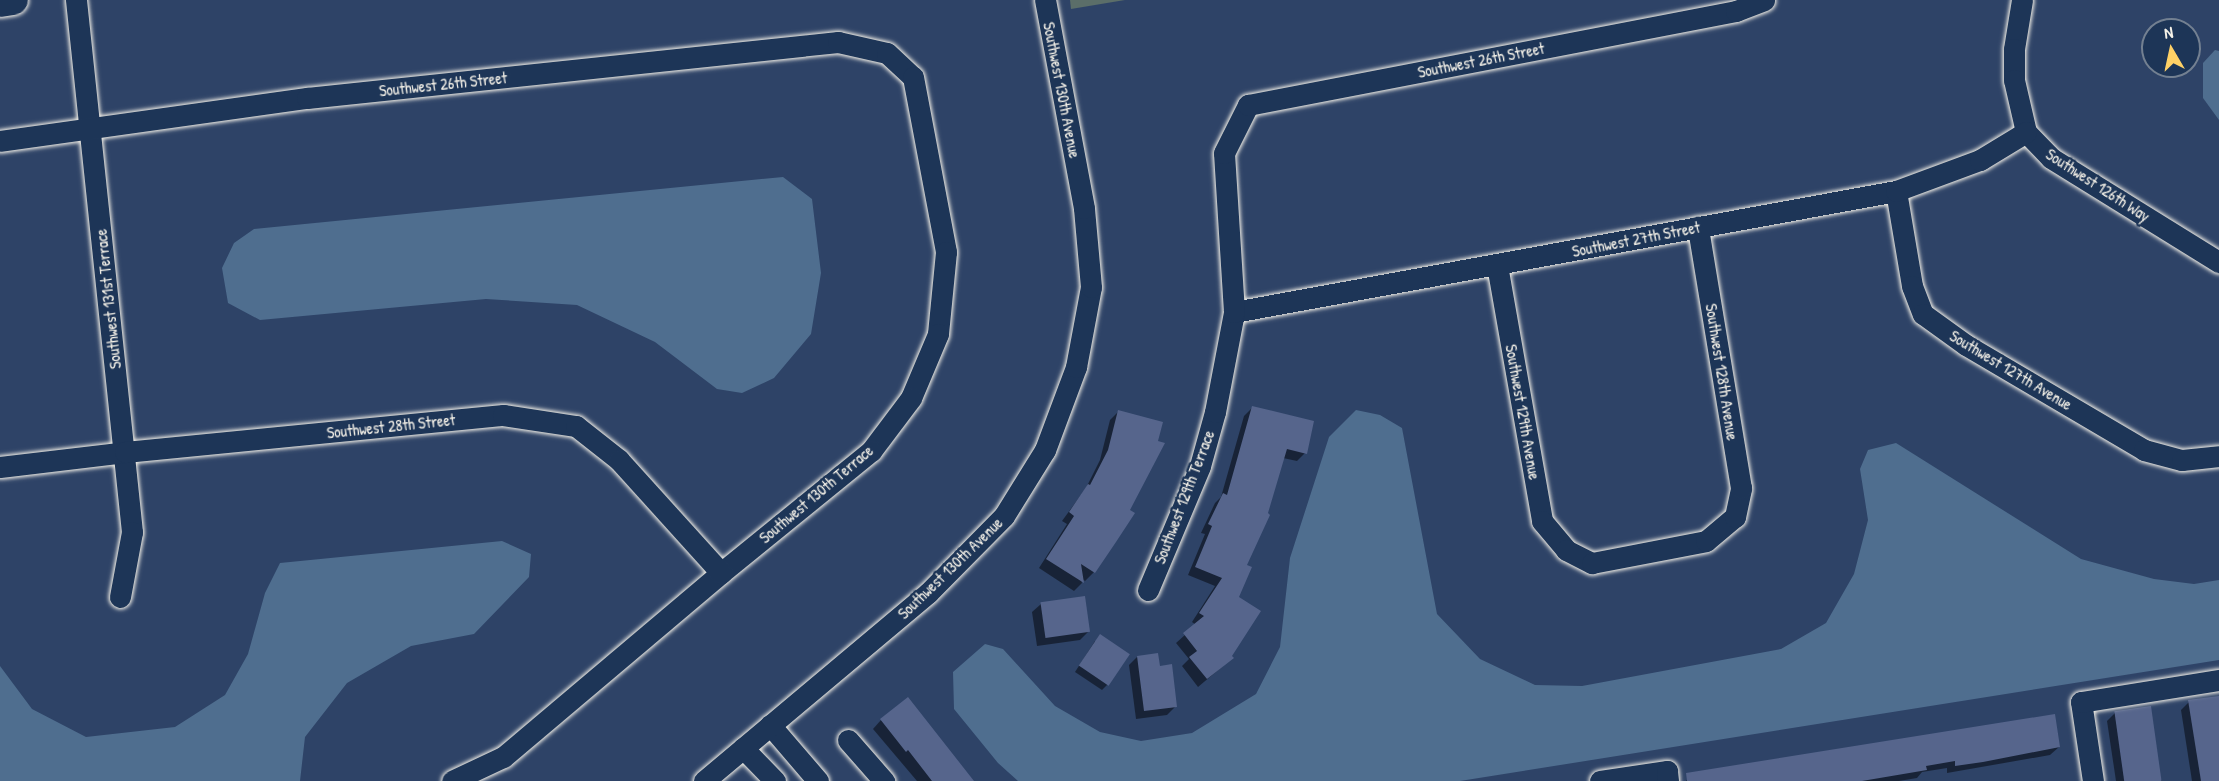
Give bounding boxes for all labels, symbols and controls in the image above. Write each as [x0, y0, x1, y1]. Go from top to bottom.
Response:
north arrow [2141, 18, 2201, 78]
street label: Southwest 130th Avenue [1039, 20, 1085, 160]
text: N [2163, 21, 2174, 44]
street label: Southwest 26th Street [1416, 38, 1546, 82]
street label: Southwest 26th Street [378, 68, 508, 100]
street label: Southwest 126th Way [2042, 144, 2154, 226]
street label: Southwest 27th Street [1570, 217, 1702, 261]
street label: Southwest 131st Terrace [91, 228, 125, 370]
street label: Southwest 128th Avenue [1702, 302, 1742, 442]
street label: Southwest 127th Avenue [1946, 326, 2076, 414]
street label: Southwest 129th Avenue [1502, 343, 1544, 481]
street label: Southwest 28th Street [326, 410, 456, 442]
street label: Southwest 129th Terrace [1150, 427, 1218, 567]
street label: Southwest 130th Terrace [755, 441, 877, 547]
street label: Southwest 130th Avenue [894, 513, 1006, 623]

